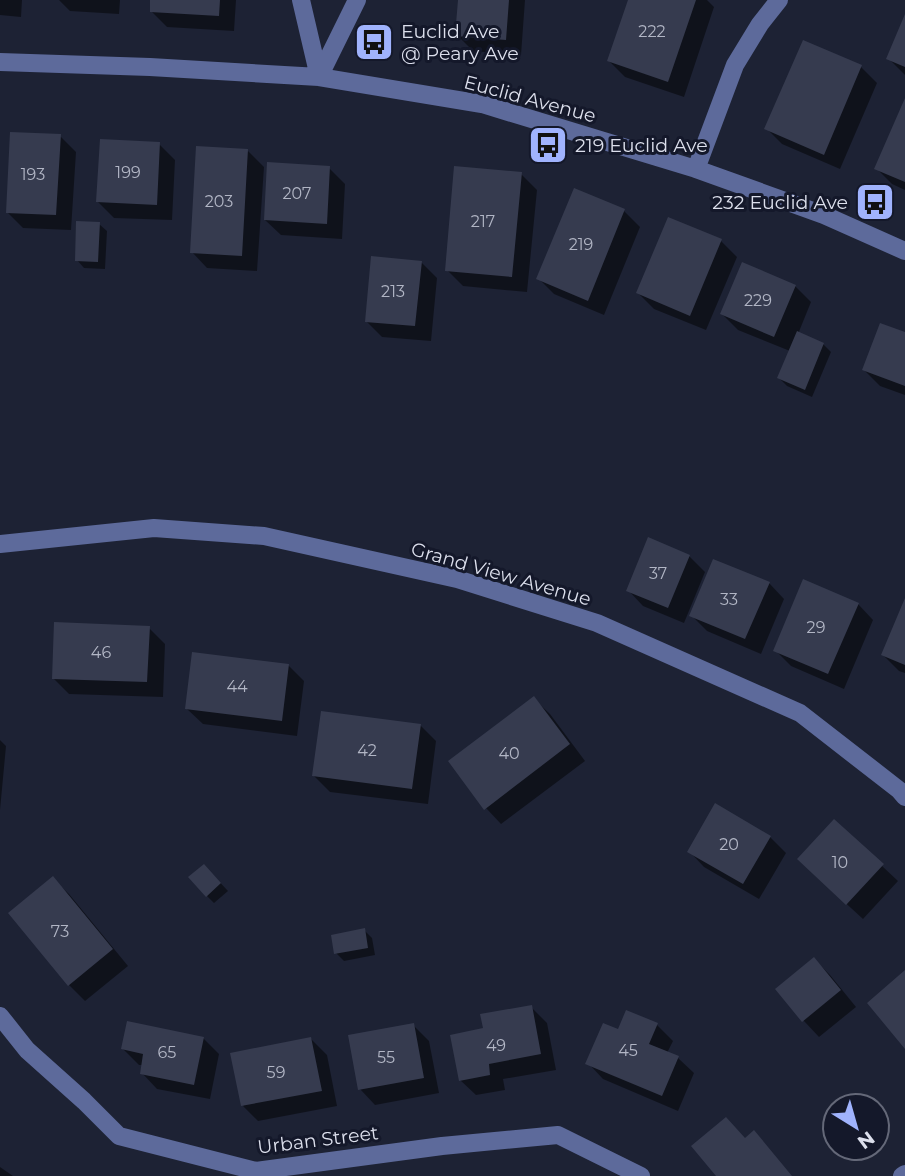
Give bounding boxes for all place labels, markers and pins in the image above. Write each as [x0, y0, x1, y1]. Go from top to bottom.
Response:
place label: Euclid Ave @ Peary Ave [401, 20, 519, 65]
bus stop icon: Euclid Ave @ Peary Ave [353, 21, 395, 63]
bus stop icon: 219 Euclid Ave [527, 124, 569, 166]
place label: 219 Euclid Ave [575, 134, 708, 157]
bus stop icon: 232 Euclid Ave [854, 181, 896, 223]
place label: 232 Euclid Ave [712, 191, 848, 214]

